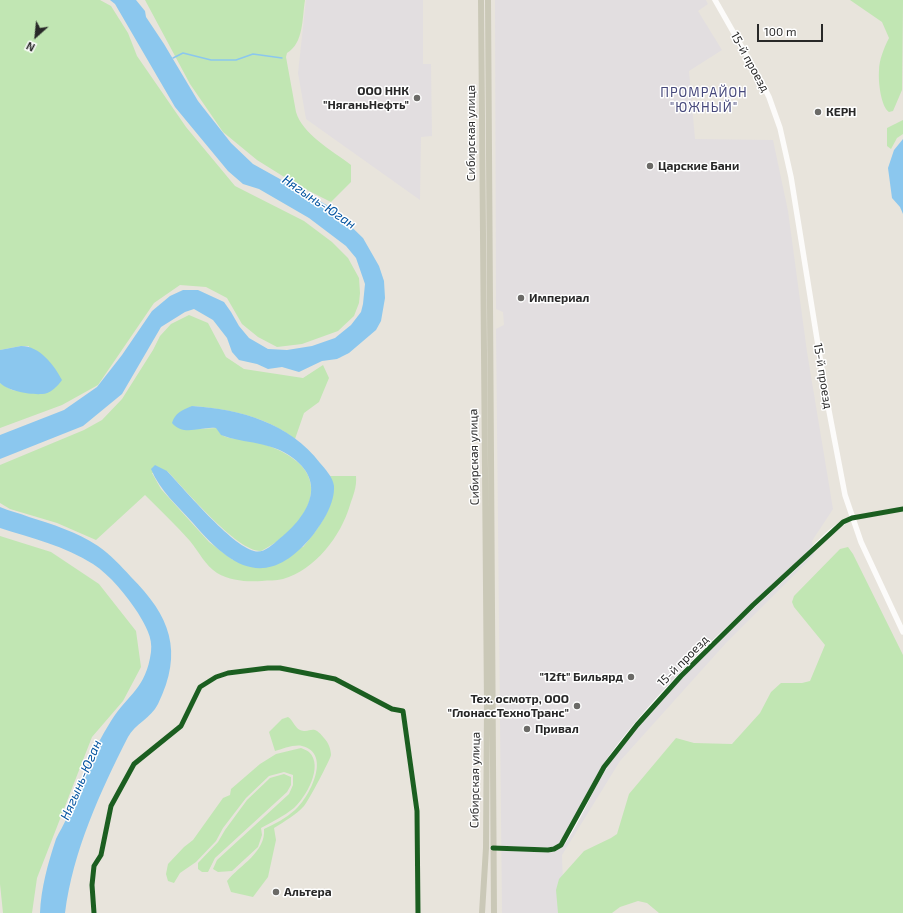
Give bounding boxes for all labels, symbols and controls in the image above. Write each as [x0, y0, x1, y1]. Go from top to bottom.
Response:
north arrow [16, 16, 56, 56]
scale bar [759, 16, 825, 42]
text: 100 m [764, 24, 796, 38]
street label: 15-й проезд [728, 29, 772, 95]
text: N [24, 40, 37, 55]
place label: ООО ННК "НяганьНефть" [323, 84, 409, 112]
street label: Сибирская улица [464, 85, 478, 181]
district label: ПРОМРАЙОН "ЮЖНЫЙ" [660, 85, 748, 116]
marker: ООО ННК "НяганьНефть" [412, 93, 422, 103]
place label: КЕРН [826, 105, 856, 119]
marker: КЕРН [813, 107, 823, 117]
place label: Царские Бани [658, 159, 739, 173]
marker: Царские Бани [645, 161, 655, 171]
water label: Нягынь-Юган [279, 172, 359, 232]
place label: Империал [529, 291, 589, 305]
marker: Империал [516, 293, 526, 303]
street label: 15-й проезд [811, 342, 835, 410]
street label: Сибирская улица [466, 409, 482, 505]
street label: 15-й проезд [654, 632, 712, 690]
place label: "12ft" Бильярд [540, 670, 623, 684]
marker: "12ft" Бильярд [626, 672, 636, 682]
place label: Тех. осмотр, ООО "ГлонассТехноТранс" [447, 692, 569, 720]
marker: Тех. осмотр, ООО "ГлонассТехноТранс" [572, 701, 582, 711]
place label: Привал [535, 722, 579, 736]
marker: Привал [522, 724, 532, 734]
street label: Сибирская улица [467, 732, 483, 828]
water label: Нягынь-Юган [57, 738, 105, 822]
place label: Альтера [284, 885, 332, 899]
marker: Альтера [271, 887, 281, 897]

